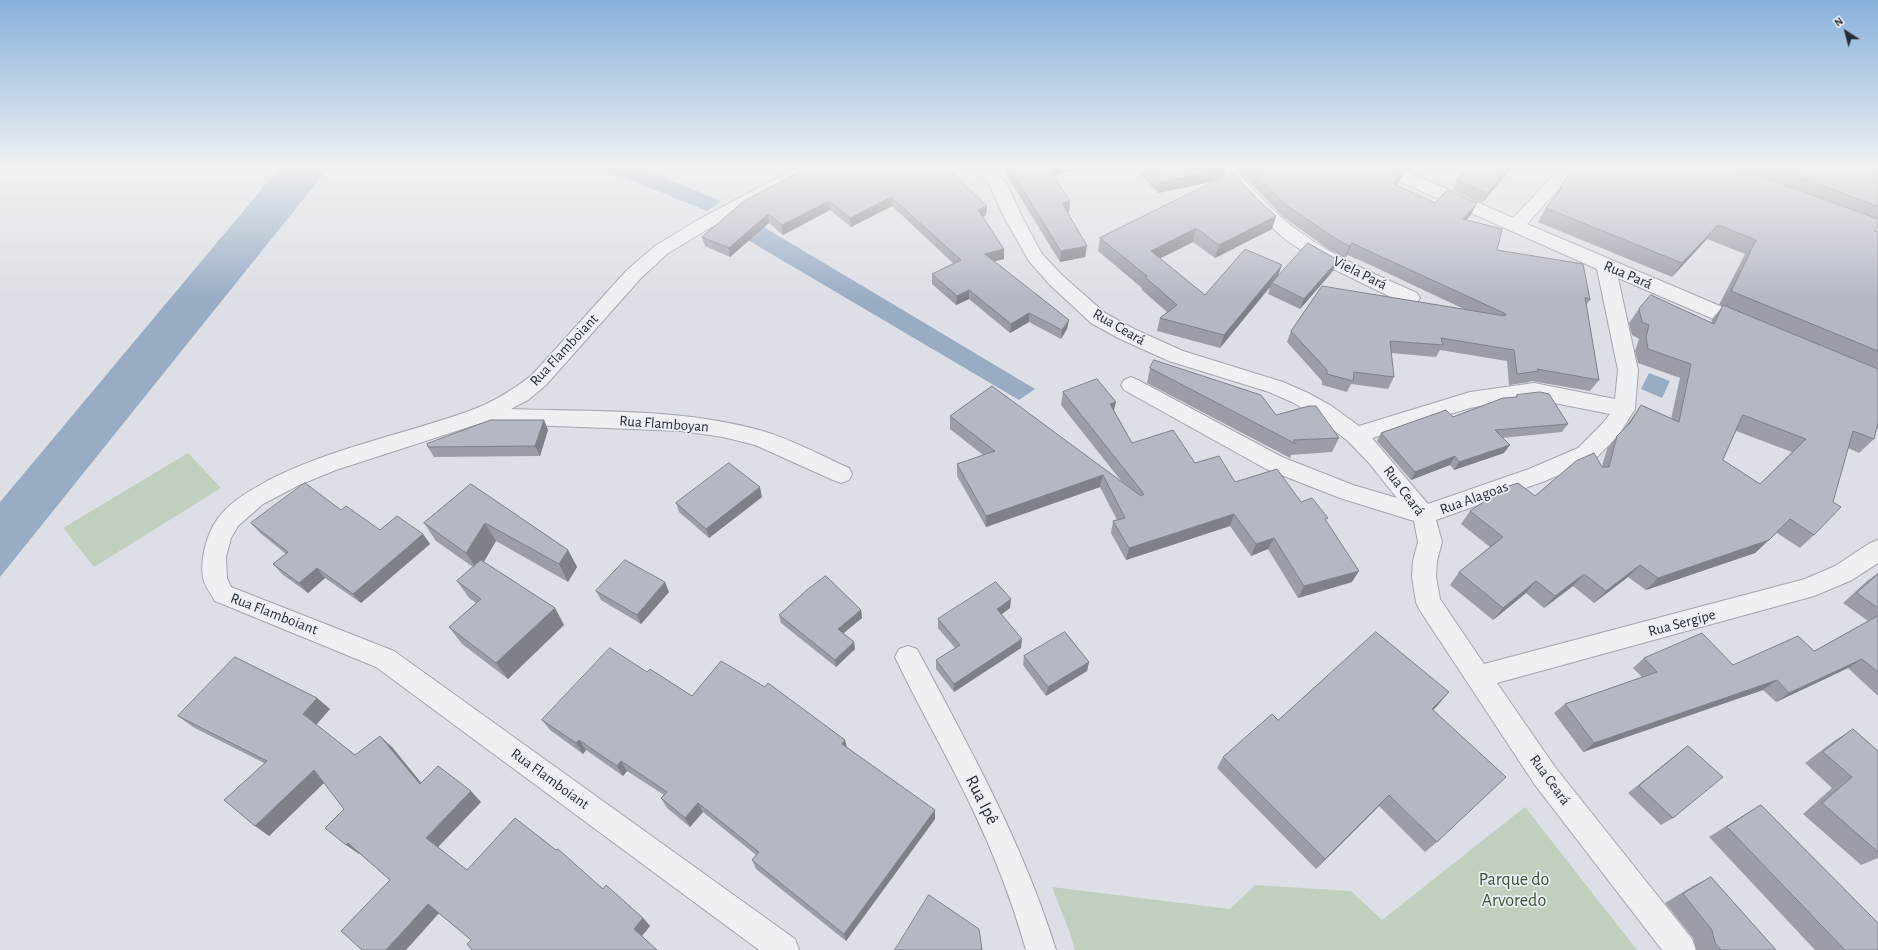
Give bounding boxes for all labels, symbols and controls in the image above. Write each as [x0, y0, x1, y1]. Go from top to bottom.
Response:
north arrow [1826, 12, 1866, 52]
text: N [1832, 15, 1845, 29]
street label: Viela Pará [1330, 252, 1390, 294]
street label: Rua Pará [1601, 257, 1655, 293]
street label: Rua Ceará [1089, 305, 1149, 349]
street label: Rua Flamboiant [526, 310, 602, 390]
street label: Rua Flamboyan [619, 412, 709, 436]
street label: Rua Ceará [1379, 462, 1429, 520]
street label: Rua Alagoas [1437, 477, 1511, 519]
street label: Rua Flamboiant [228, 589, 320, 639]
street label: Rua Sergipe [1646, 605, 1718, 641]
street label: Rua Flamboiant [507, 745, 593, 813]
street label: Rua Ceará [1526, 751, 1574, 809]
street label: Rua Ipê [960, 772, 1004, 828]
park label: Parque do Arvoredo [1479, 869, 1549, 912]

